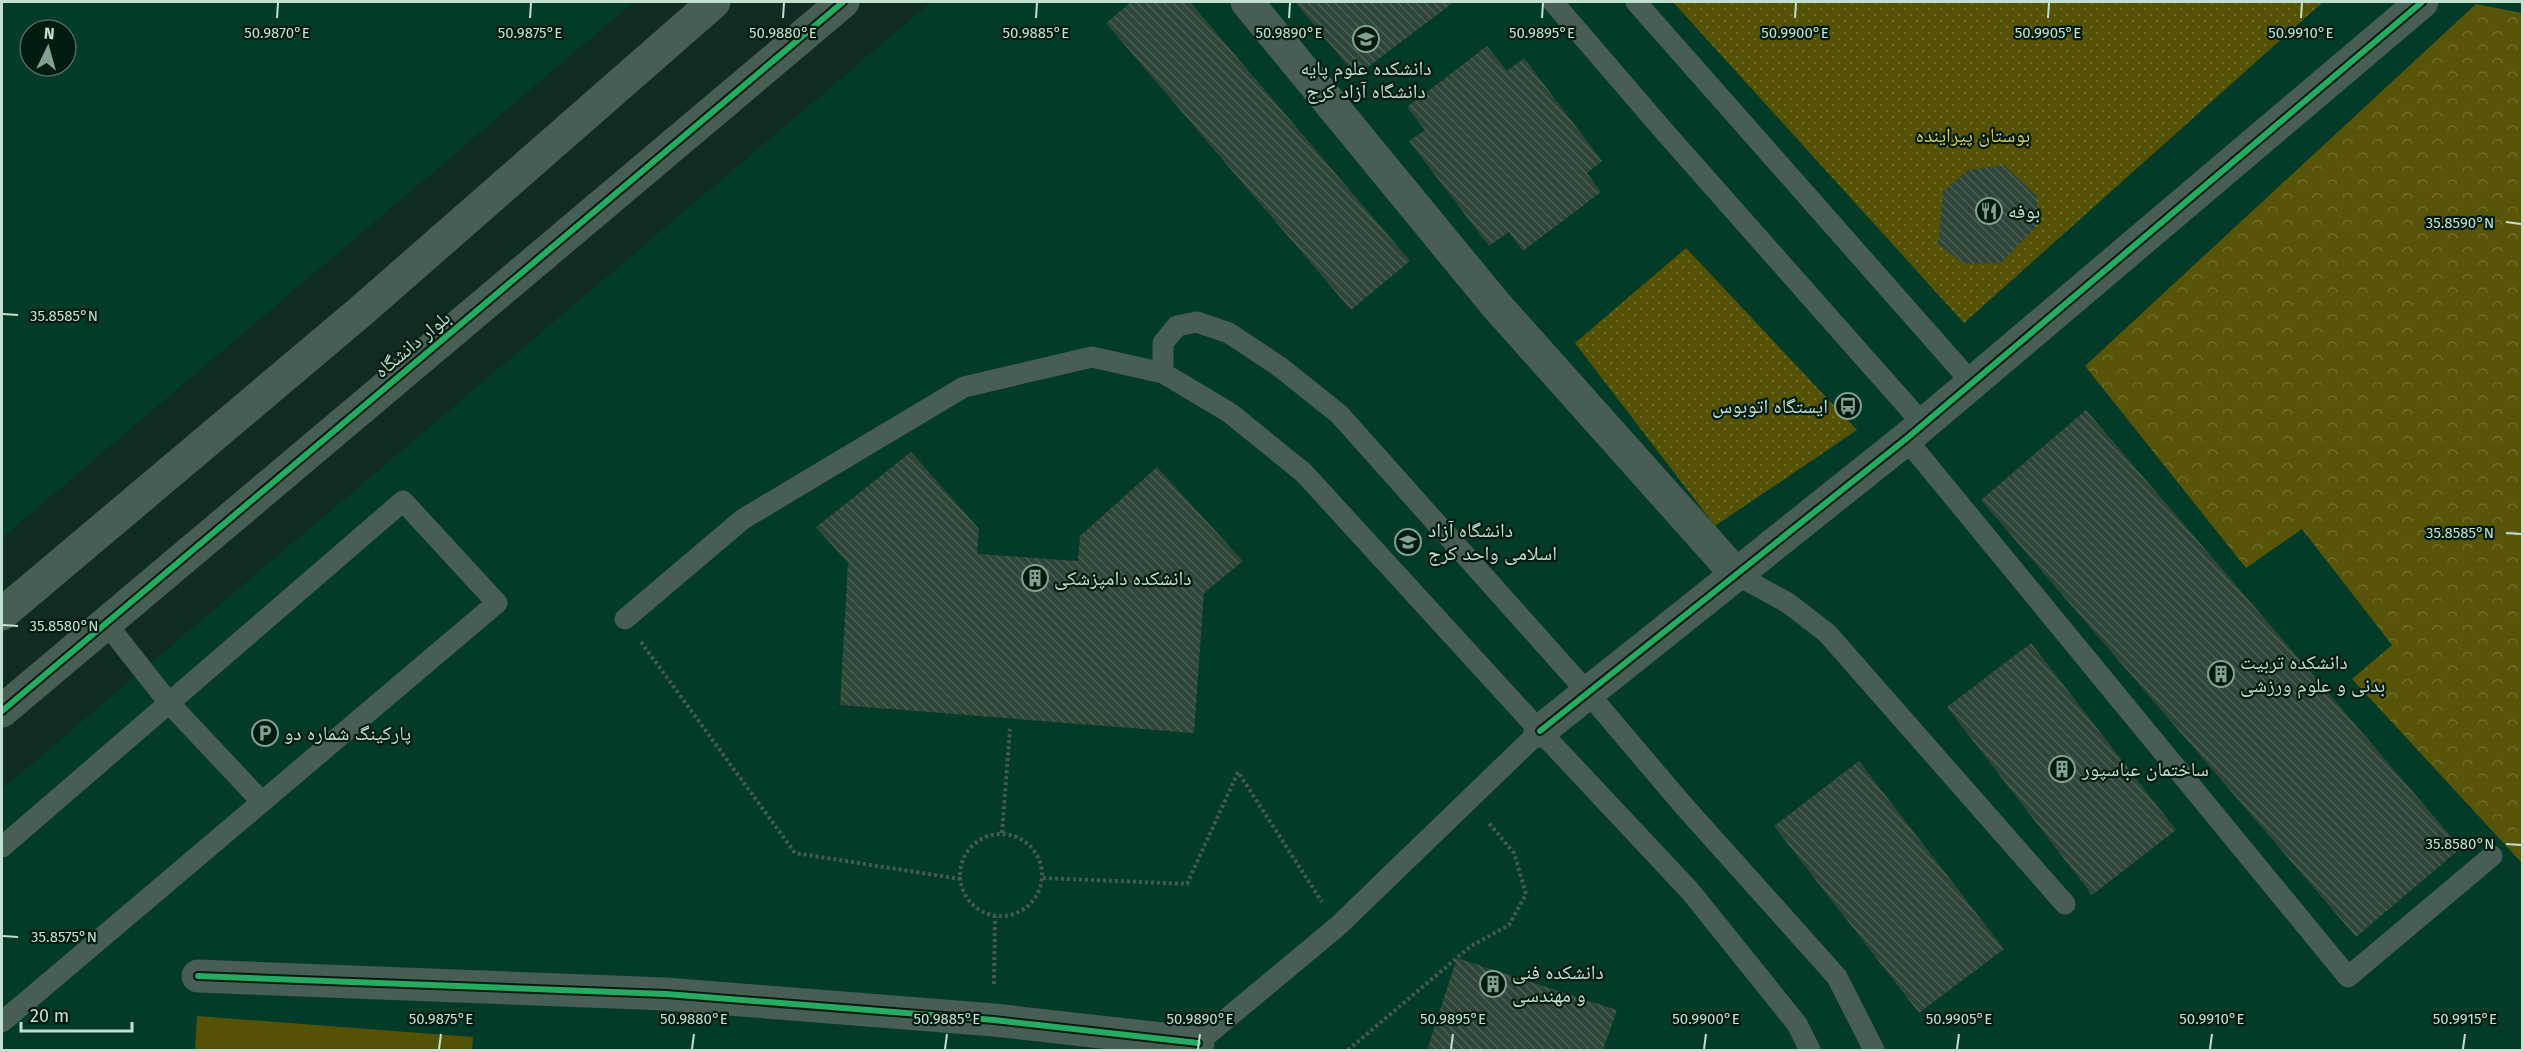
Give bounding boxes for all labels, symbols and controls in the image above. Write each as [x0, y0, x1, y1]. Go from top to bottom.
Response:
north arrow [18, 18, 78, 78]
text: N [43, 24, 55, 43]
text: 50.9870°E [244, 24, 310, 42]
text: 50.9875°E [498, 24, 562, 42]
text: 50.9880°E [749, 24, 817, 42]
text: 50.9885°E [1003, 24, 1069, 42]
text: 50.9890°E [1255, 24, 1323, 42]
school or university icon: دانشکده علوم پایه دانشگاه آزاد کرج [1351, 24, 1381, 54]
text: 50.9895°E [1509, 24, 1575, 42]
text: 50.9900°E [1761, 24, 1829, 42]
text: 50.9905°E [2015, 24, 2081, 42]
text: 50.9910°E [2268, 24, 2334, 42]
place label: دانشکده علوم پایه دانشگاه آزاد کرج [1300, 56, 1432, 104]
park label: بوستان پیراینده [1916, 123, 2030, 147]
restaurant icon: بوفه [1974, 196, 2004, 226]
place label: بوفه [2008, 199, 2040, 223]
text: 35.8590°N [2426, 214, 2494, 232]
street label: بلوار دانشگاه [369, 305, 455, 383]
text: 35.8585°N [30, 307, 98, 325]
bus stop icon: ایستگاه اتوبوس [1833, 391, 1863, 421]
place label: ایستگاه اتوبوس [1712, 394, 1828, 418]
place label: دانشگاه آزاد اسلامی واحد کرج [1428, 518, 1557, 566]
text: 35.8585°N [2426, 524, 2494, 542]
school or university icon: دانشگاه آزاد اسلامی واحد کرج [1393, 527, 1423, 557]
building icon: دانشکده دامپزشکی [1020, 563, 1050, 593]
place label: دانشکده دامپزشکی [1054, 566, 1191, 590]
text: 35.8580°N [29, 617, 99, 635]
place label: دانشکده تربیت بدنی و علوم ورزشی [2240, 650, 2385, 699]
building icon: دانشکده تربیت بدنی و علوم ورزشی [2206, 659, 2236, 689]
parking icon: پارکینگ شماره دو [250, 718, 280, 748]
place label: پارکینگ شماره دو [284, 721, 411, 745]
building icon: ساختمان عباسپور [2047, 754, 2077, 784]
place label: ساختمان عباسپور [2081, 757, 2209, 781]
text: 35.8580°N [2425, 835, 2495, 853]
text: 35.8575°N [31, 928, 97, 946]
place label: دانشکده فنی و مهندسی [1512, 960, 1604, 1007]
building icon: دانشکده فنی و مهندسی [1478, 969, 1508, 999]
scale bar [21, 995, 132, 1033]
text: 20 m [30, 1005, 69, 1027]
text: 50.9875°E [409, 1010, 473, 1028]
text: 50.9880°E [660, 1010, 728, 1028]
text: 50.9885°E [914, 1010, 980, 1028]
text: 50.9890°E [1166, 1010, 1234, 1028]
text: 50.9895°E [1420, 1010, 1486, 1028]
text: 50.9900°E [1672, 1010, 1740, 1028]
text: 50.9905°E [1926, 1010, 1992, 1028]
text: 50.9910°E [2179, 1010, 2245, 1028]
text: 50.9915°E [2433, 1010, 2497, 1028]

